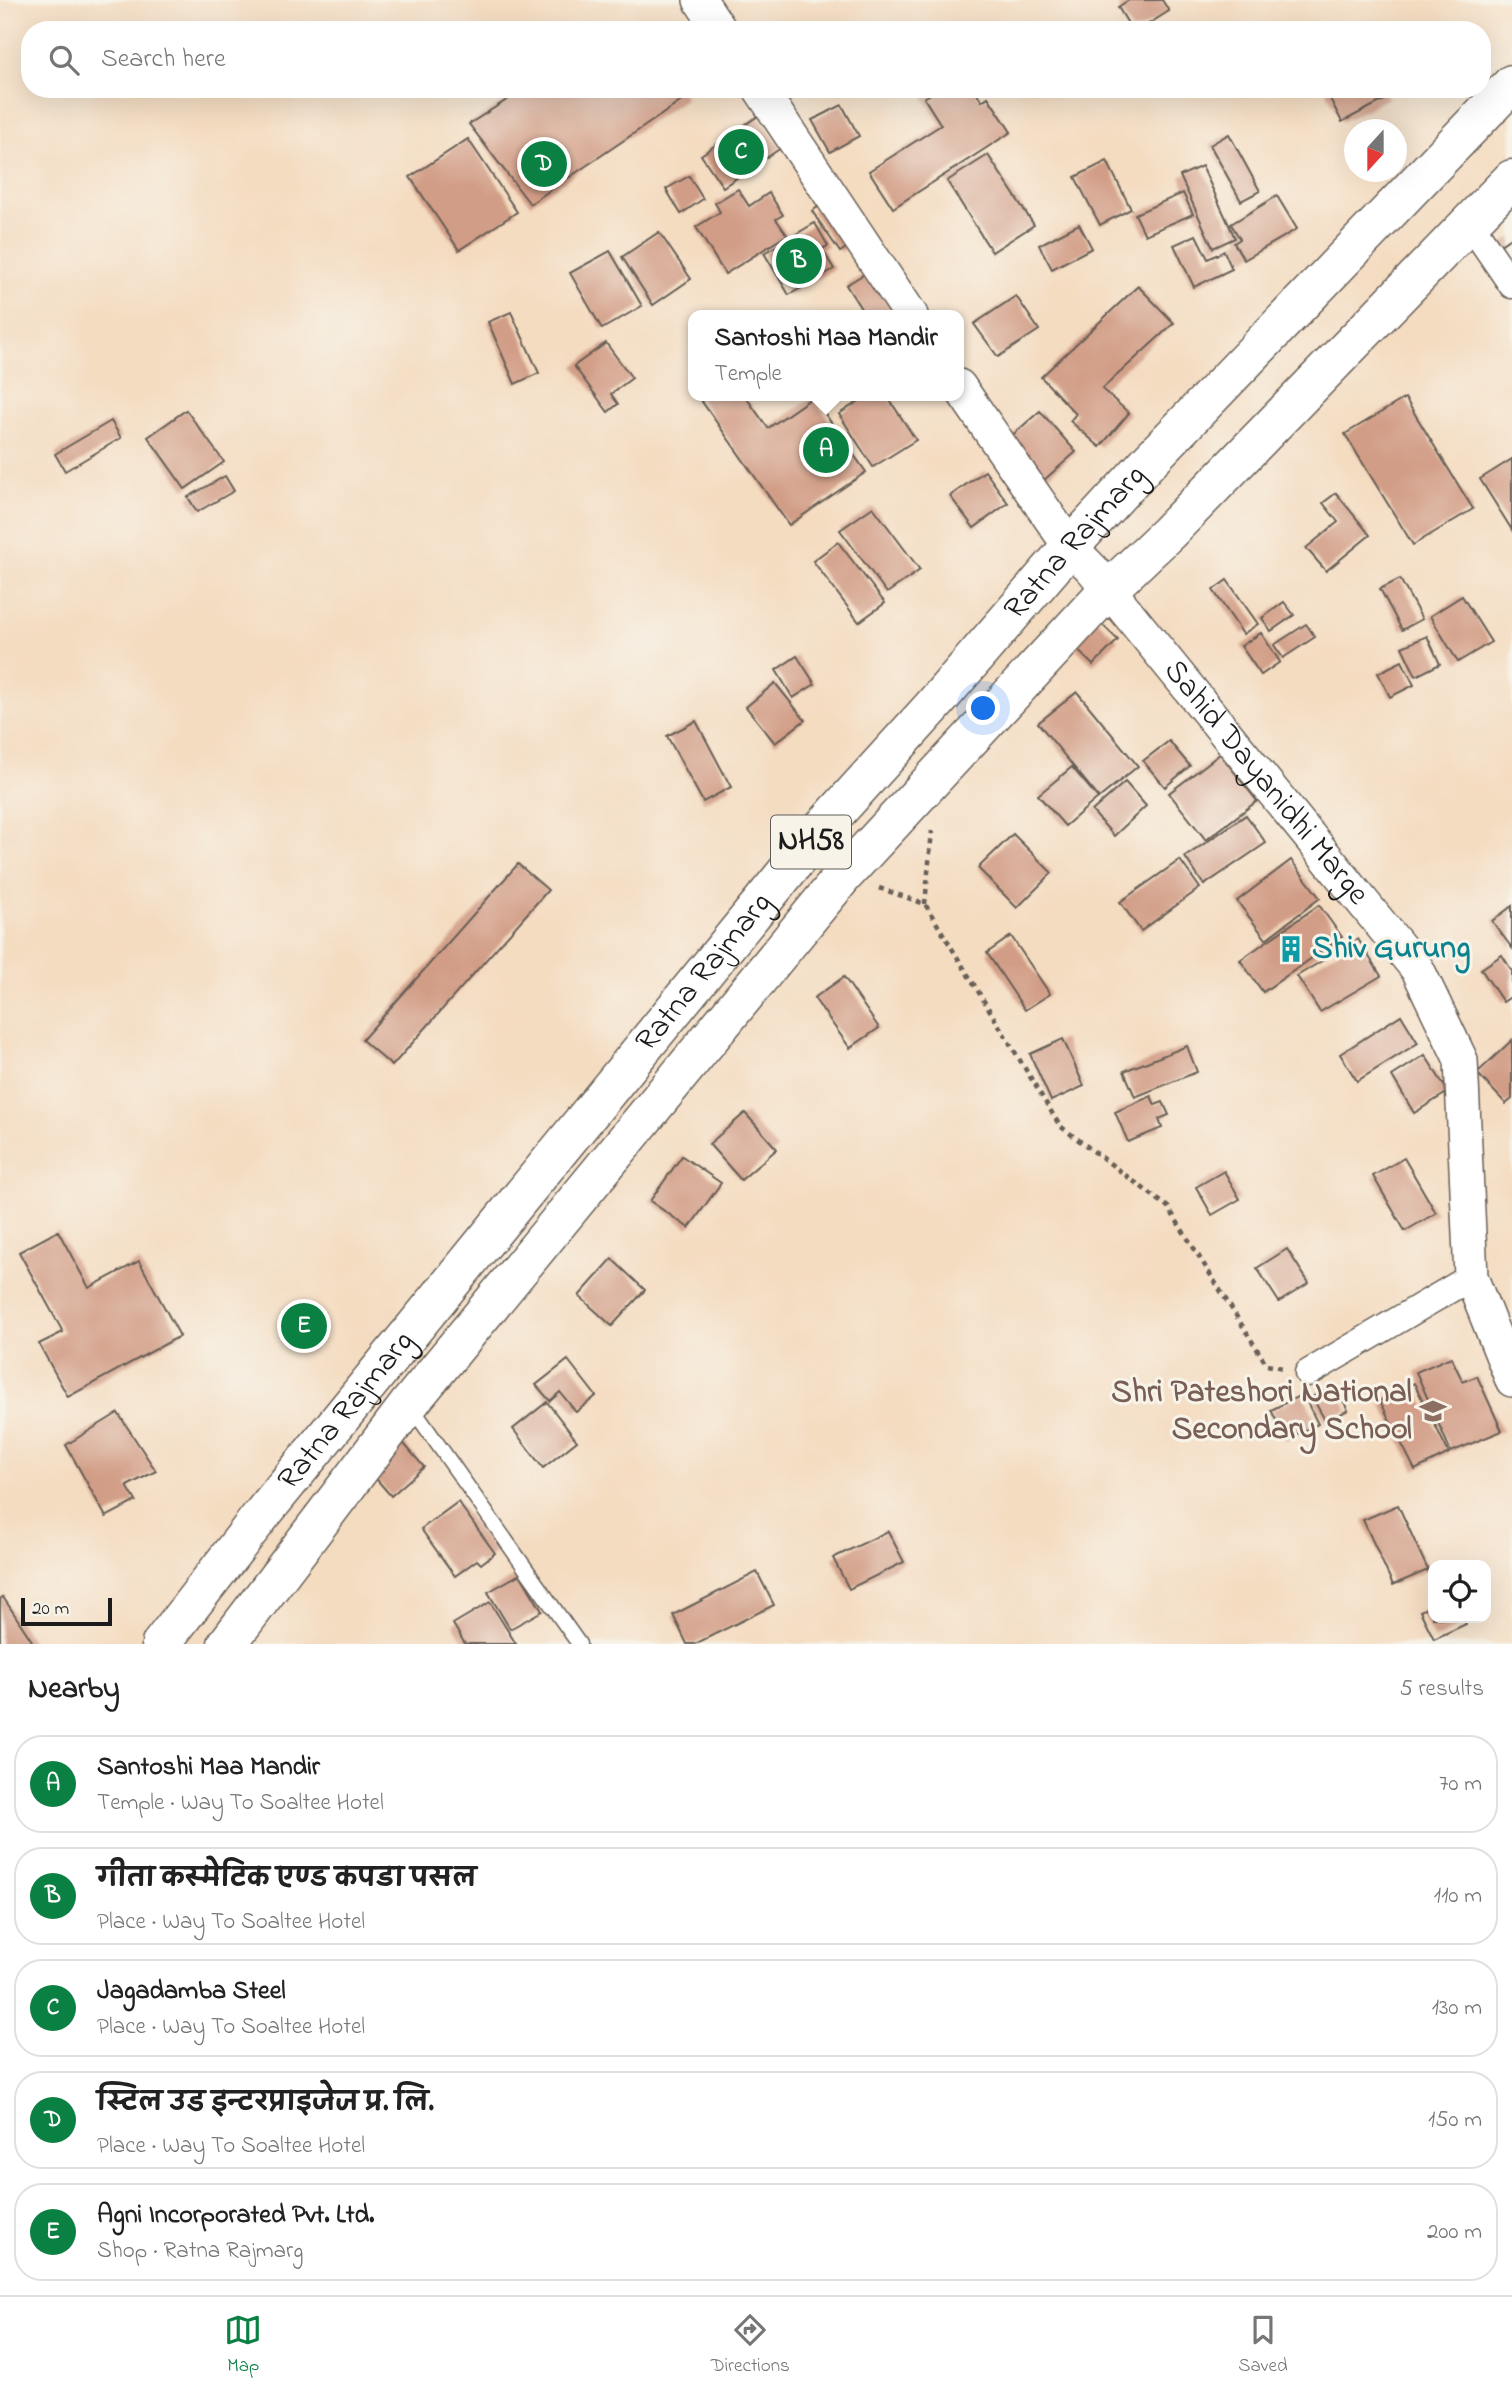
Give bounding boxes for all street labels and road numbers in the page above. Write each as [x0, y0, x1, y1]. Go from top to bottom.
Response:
street label: Ratna Rajmarg [993, 454, 1158, 631]
street label: Sahid Dayanidhi Marge [1151, 650, 1380, 916]
road number: NH58 [771, 816, 851, 869]
street label: Ratna Rajmarg [625, 882, 784, 1063]
street label: Ratna Rajmarg [267, 1321, 426, 1501]

